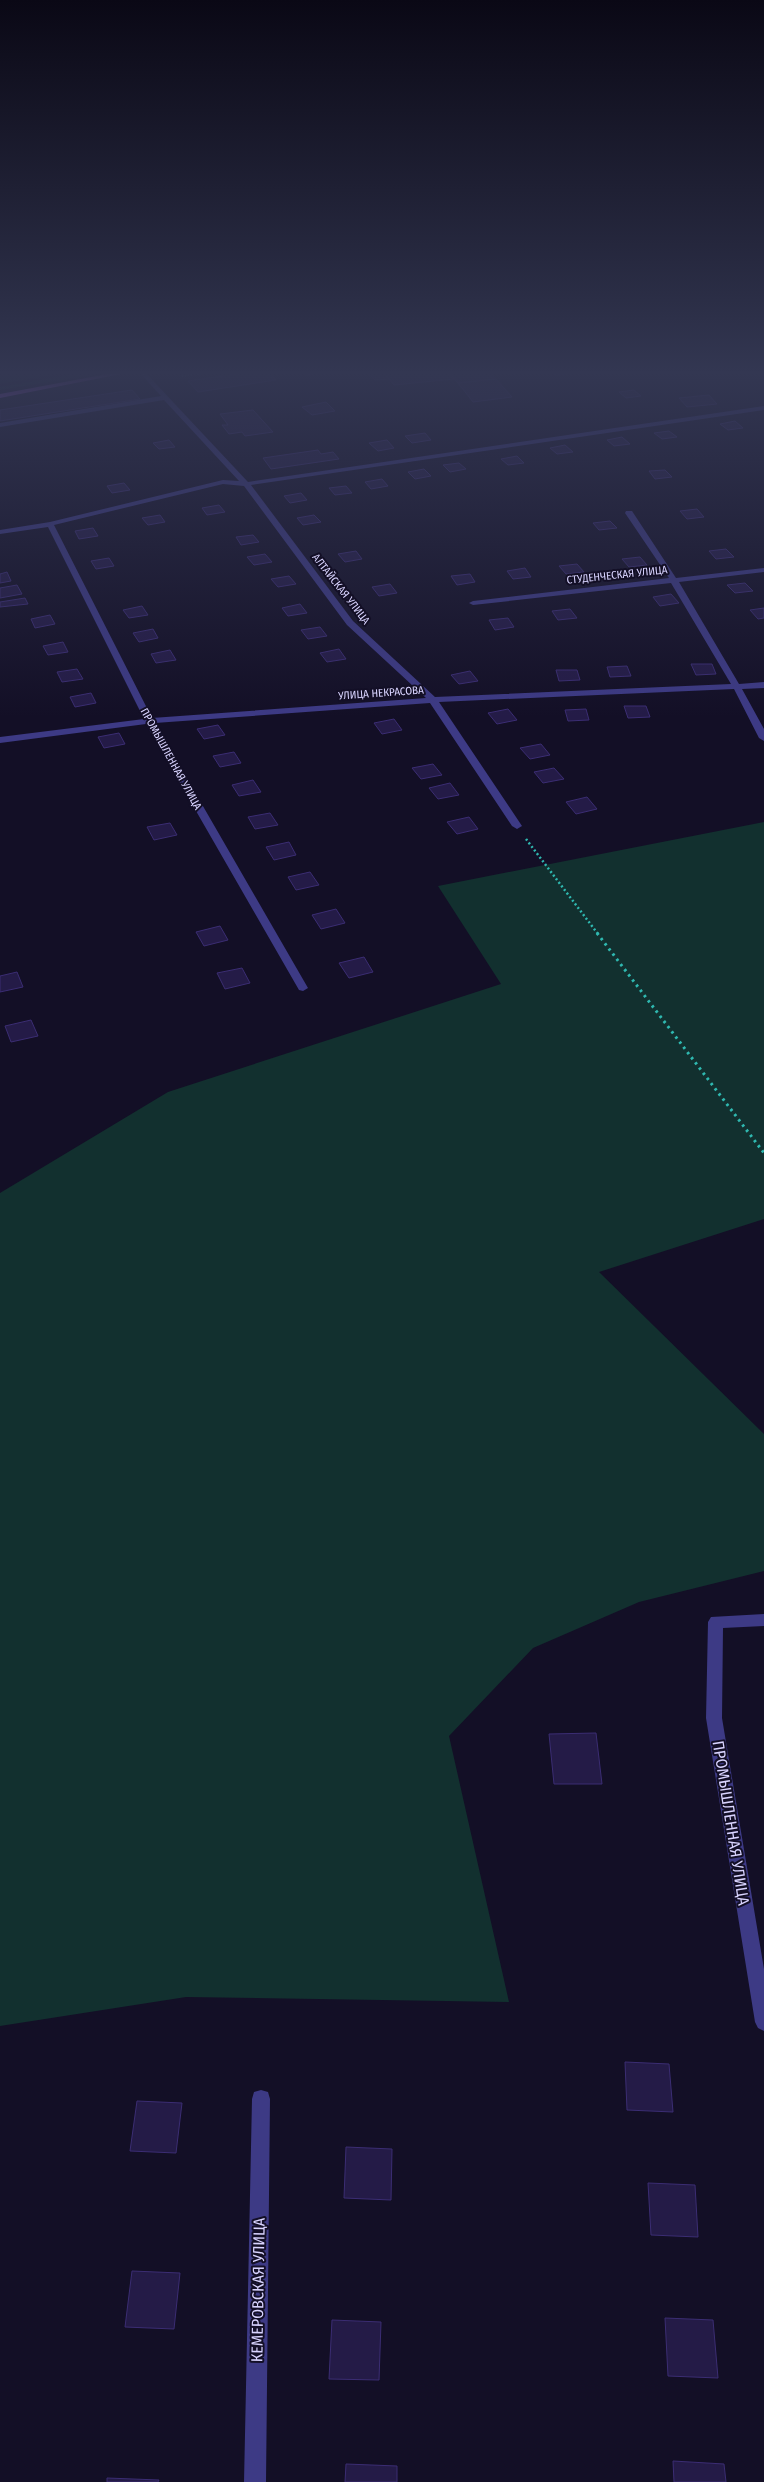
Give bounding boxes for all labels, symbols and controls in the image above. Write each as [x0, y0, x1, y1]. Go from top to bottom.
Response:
street label: АЛТАЙСКАЯ УЛИЦА [309, 551, 373, 627]
street label: СТУДЕНЧЕСКАЯ УЛИЦА [566, 563, 668, 587]
street label: УЛИЦА НЕКРАСОВА [337, 684, 424, 703]
street label: ПРОМЫШЛЕННАЯ УЛИЦА [138, 706, 204, 812]
street label: ПРОМЫШЛЕННАЯ УЛИЦА [709, 1739, 753, 1907]
street label: КЕМЕРОВСКАЯ УЛИЦА [247, 2217, 269, 2362]

